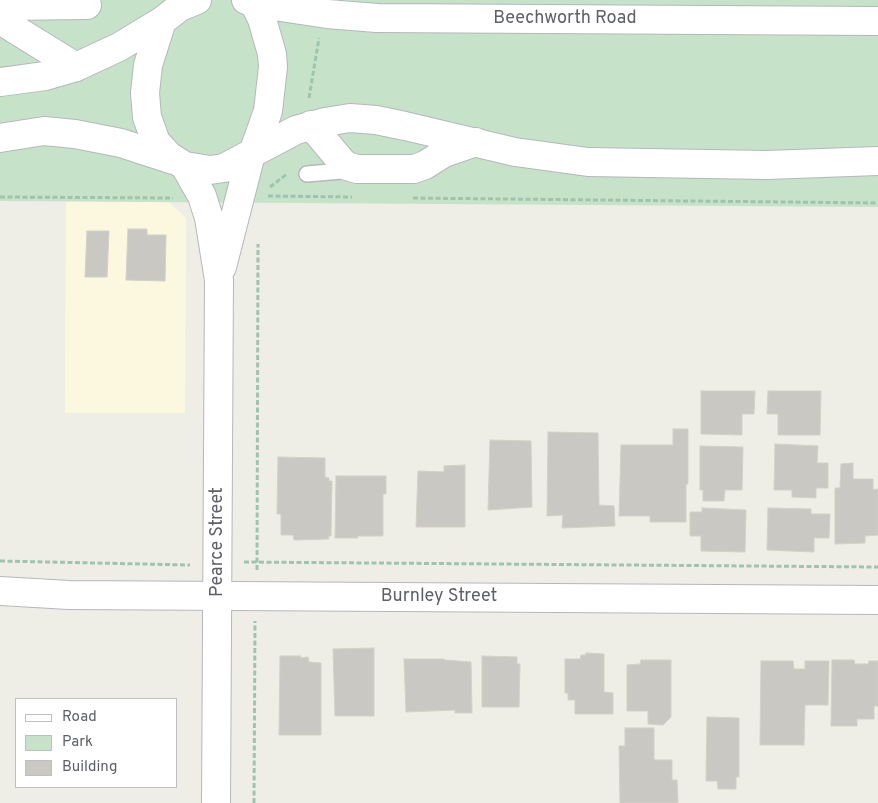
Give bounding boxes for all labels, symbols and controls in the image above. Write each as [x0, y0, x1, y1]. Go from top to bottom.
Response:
street label: Beechworth Road [493, 8, 637, 30]
street label: Pearce Street [207, 487, 229, 597]
street label: Burnley Street [381, 586, 497, 608]
legend [15, 698, 178, 788]
text: Road [62, 708, 97, 727]
text: Park [62, 733, 93, 752]
text: Building [62, 758, 117, 777]

